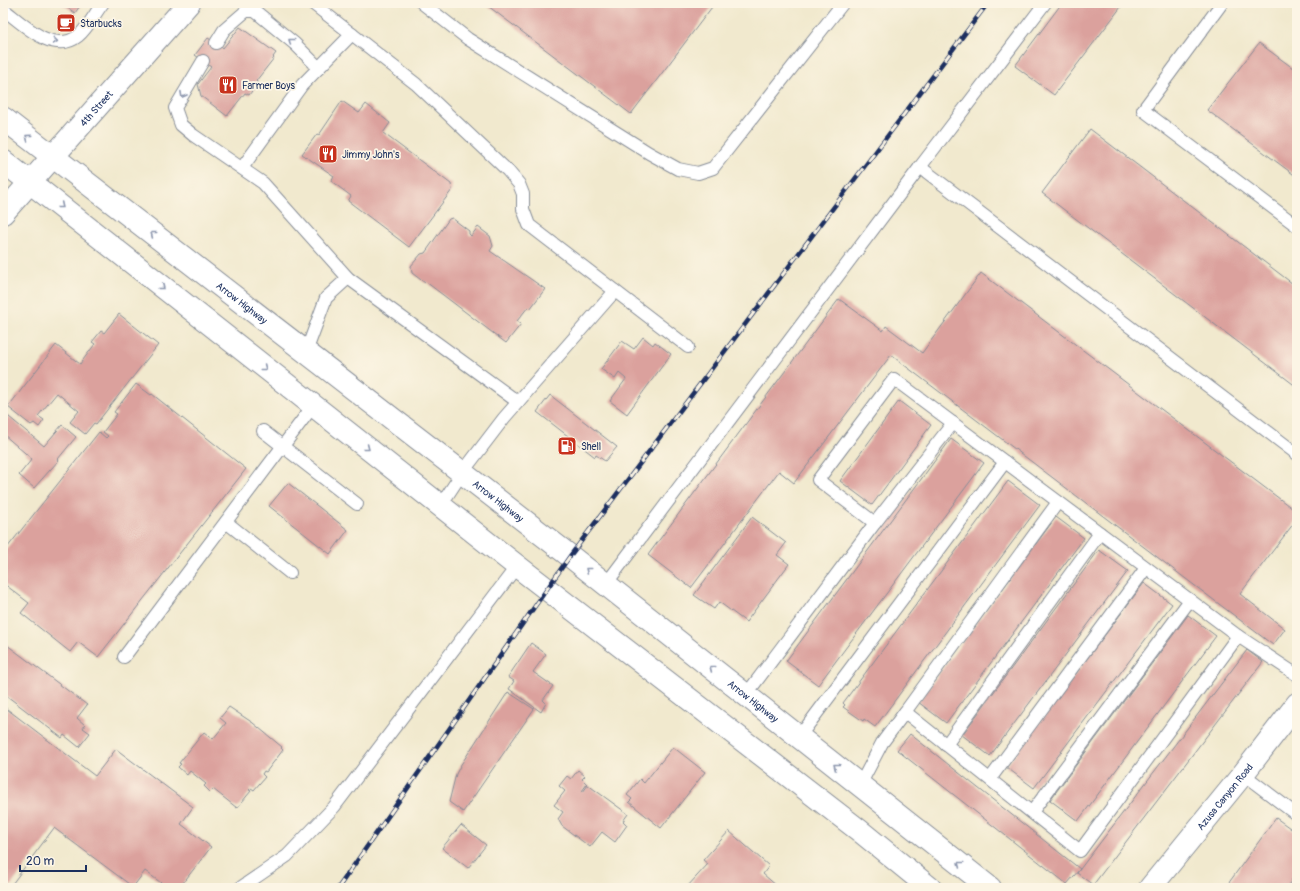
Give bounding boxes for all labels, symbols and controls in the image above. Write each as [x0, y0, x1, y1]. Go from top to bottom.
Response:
cafe icon: Starbucks [55, 12, 77, 34]
place label: Starbucks [80, 18, 122, 30]
one-way arrow [52, 36, 58, 45]
one-way arrow [288, 39, 295, 46]
restaurant icon: Farmer Boys [217, 74, 239, 96]
place label: Farmer Boys [242, 80, 295, 92]
street label: 4th Street [78, 88, 116, 129]
one-way arrow [180, 91, 187, 98]
one-way arrow [26, 135, 33, 142]
restaurant icon: Jimmy John's [317, 143, 339, 165]
place label: Jimmy John's [342, 149, 400, 161]
one-way arrow [56, 202, 63, 209]
one-way arrow [151, 231, 158, 238]
street label: Arrow Highway [213, 280, 270, 327]
one-way arrow [158, 283, 165, 290]
one-way arrow [260, 363, 267, 370]
fuel station icon: Shell [556, 435, 578, 457]
place label: Shell [581, 441, 601, 453]
one-way arrow [362, 443, 369, 450]
street label: Arrow Highway [470, 478, 526, 525]
one-way arrow [585, 567, 592, 574]
one-way arrow [709, 666, 716, 673]
street label: Arrow Highway [725, 678, 781, 726]
street label: Azusa Canyon Road [1195, 761, 1256, 833]
one-way arrow [833, 764, 840, 771]
scale bar [20, 847, 86, 873]
text: 20 m [26, 854, 55, 869]
one-way arrow [957, 861, 964, 868]

